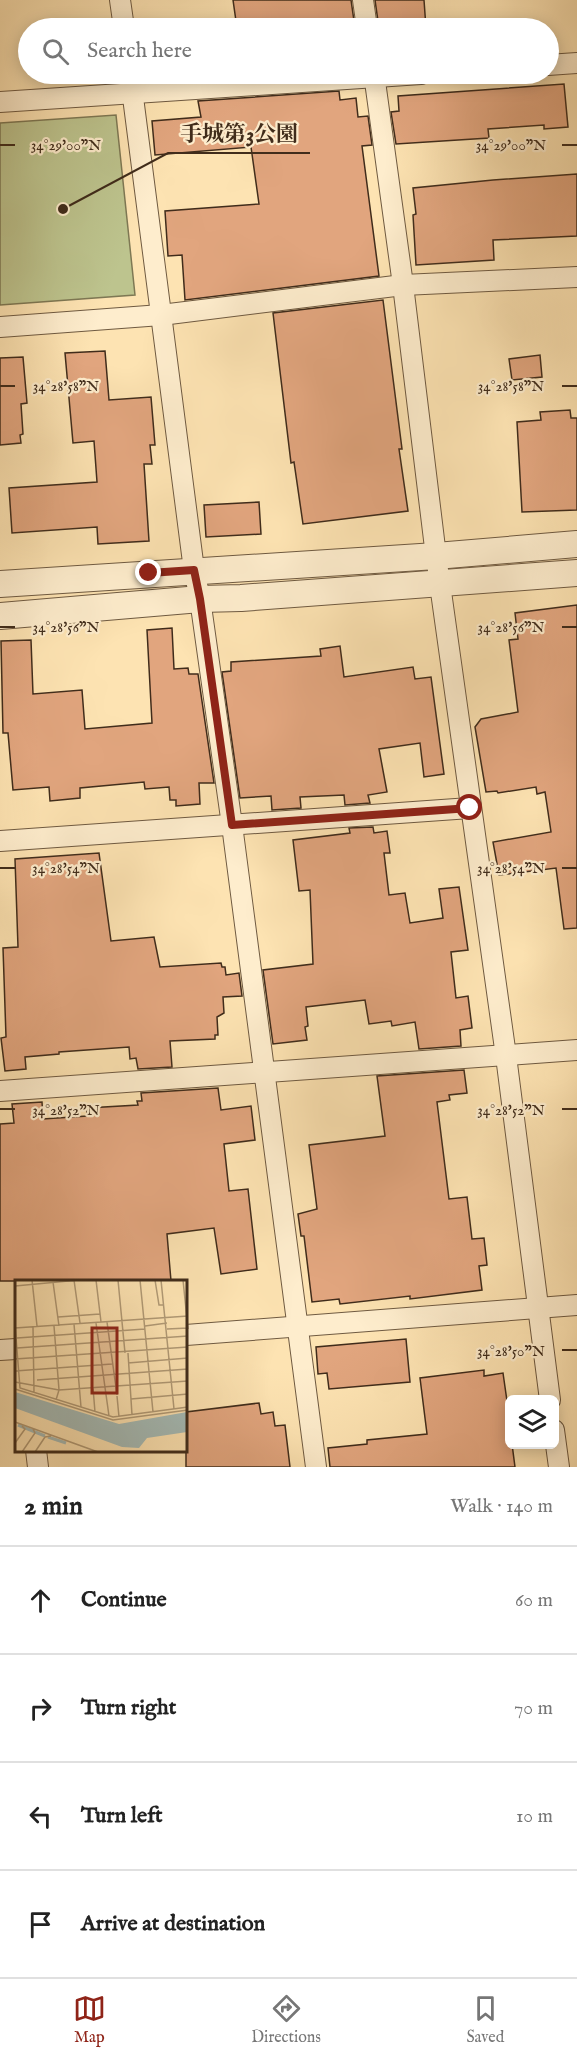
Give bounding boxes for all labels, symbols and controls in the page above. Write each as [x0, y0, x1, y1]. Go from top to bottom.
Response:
search box [18, 18, 559, 84]
icon: search [39, 35, 72, 68]
text: Search here [87, 37, 192, 65]
callout: 手城第3公園 [168, 113, 310, 153]
text: 手城第3公園 [180, 121, 298, 149]
text: 34°29'00"N [31, 136, 101, 155]
text: 34°29'00"N [476, 136, 546, 155]
text: 34°28'58"N [33, 377, 99, 396]
text: 34°28'58"N [478, 377, 544, 396]
route end [135, 559, 161, 585]
text: 34°28'56"N [33, 618, 99, 637]
text: 34°28'56"N [478, 618, 544, 637]
route start [456, 794, 482, 820]
text: 34°28'54"N [32, 859, 100, 878]
text: 34°28'54"N [477, 859, 545, 878]
text: 34°28'52"N [32, 1101, 100, 1120]
text: 34°28'52"N [477, 1101, 545, 1120]
inset map [15, 1280, 188, 1452]
text: 34°28'50"N [477, 1342, 545, 1361]
map controls [505, 1395, 559, 1449]
button: layers [505, 1395, 559, 1449]
text: 2 min [24, 1490, 83, 1523]
text: Walk · 140 m [450, 1494, 553, 1519]
icon: ahead [24, 1584, 57, 1617]
text: Continue [81, 1586, 167, 1614]
text: 60 m [515, 1588, 553, 1613]
icon: right [24, 1692, 57, 1725]
text: Turn right [81, 1694, 176, 1722]
text: 70 m [514, 1696, 553, 1721]
icon: left [24, 1800, 57, 1833]
text: Turn left [81, 1802, 163, 1830]
text: 10 m [516, 1804, 553, 1829]
icon: arrive [24, 1908, 57, 1941]
text: Arrive at destination [81, 1910, 265, 1938]
tab: Map [73, 1992, 106, 2048]
tab: Directions [251, 1992, 321, 2048]
tab: Saved [466, 1992, 504, 2048]

